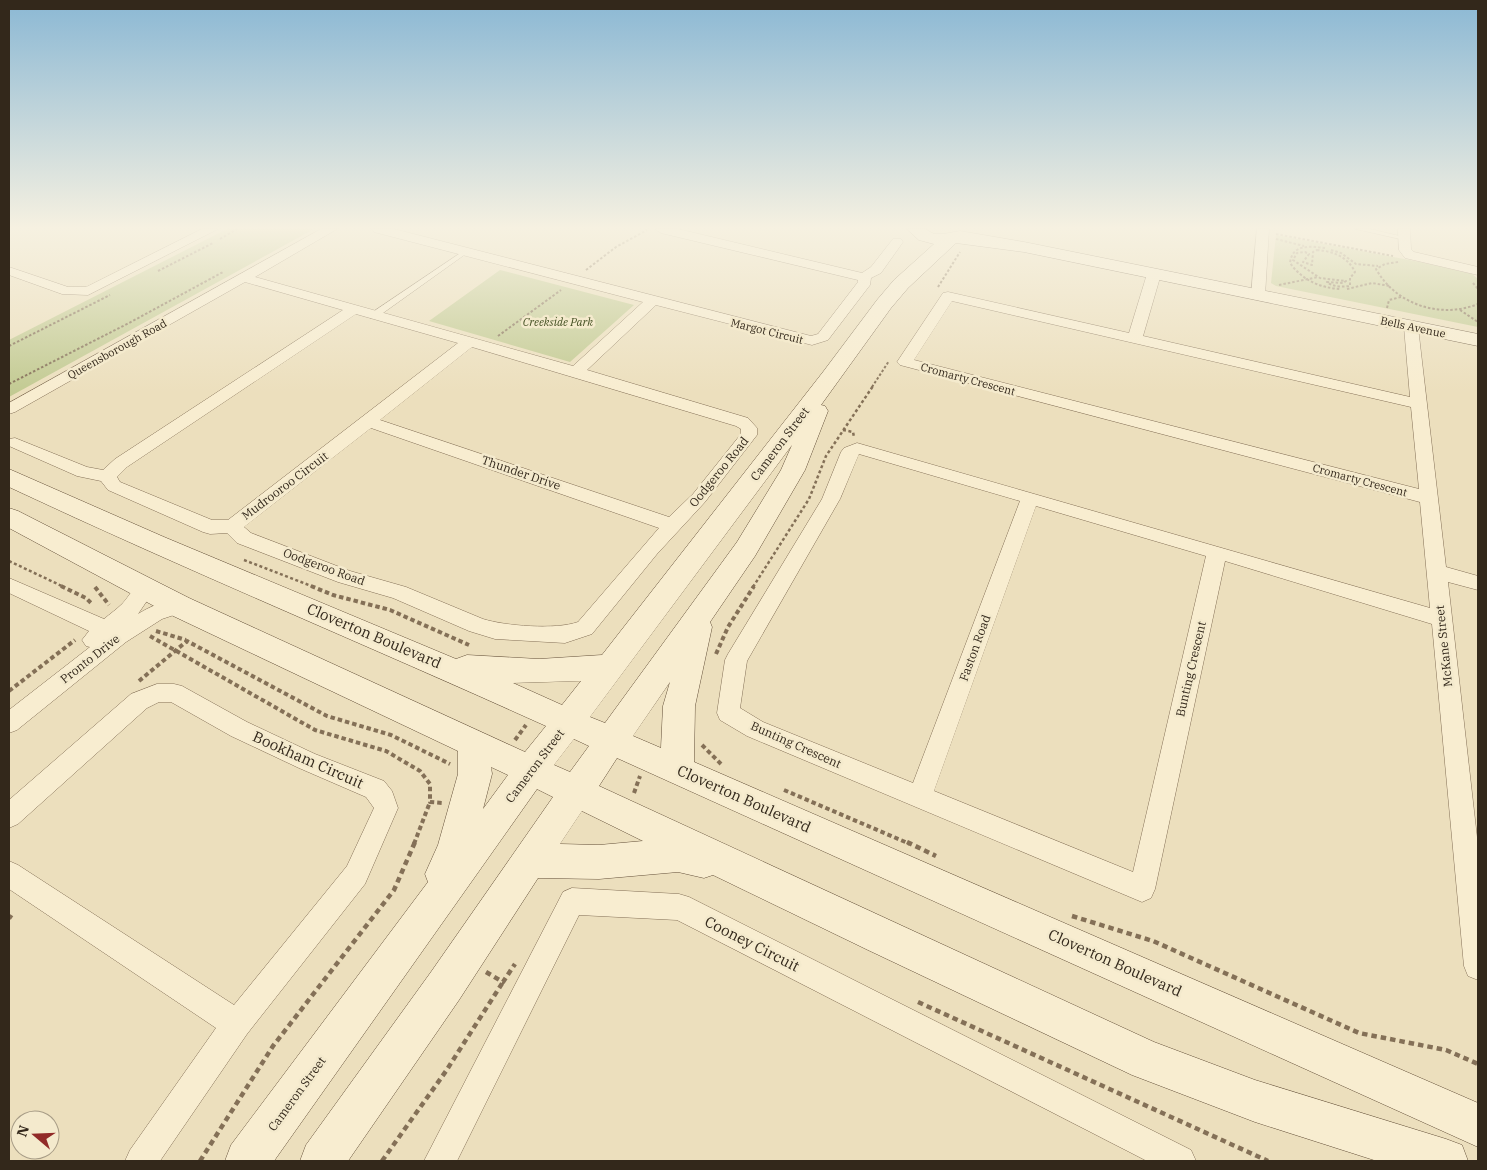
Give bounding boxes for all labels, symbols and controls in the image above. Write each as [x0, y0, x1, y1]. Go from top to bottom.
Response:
street label: Bells Avenue [1379, 313, 1447, 341]
park label: Creekside Park [523, 315, 593, 329]
street label: Margot Circuit [729, 315, 805, 347]
street label: Queensborough Road [65, 316, 169, 382]
street label: Cromarty Crescent [919, 360, 1017, 398]
street label: Cameron Street [747, 404, 812, 483]
street label: Oodgeroo Road [686, 434, 752, 510]
street label: Mudrooroo Circuit [238, 448, 331, 523]
street label: Thunder Drive [480, 452, 563, 493]
street label: Cromarty Crescent [1311, 461, 1409, 499]
street label: Oodgeroo Road [281, 545, 367, 588]
street label: Cloverton Boulevard [304, 599, 444, 672]
street label: McKane Street [1432, 604, 1455, 688]
street label: Faston Road [956, 613, 993, 683]
street label: Bunting Crescent [1172, 620, 1209, 718]
street label: Pronto Drive [57, 631, 122, 686]
street label: Bunting Crescent [749, 718, 844, 771]
street label: Cameron Street [502, 726, 567, 805]
street label: Bookham Circuit [250, 727, 367, 792]
street label: Cloverton Boulevard [674, 761, 814, 837]
street label: Cooney Circuit [702, 912, 803, 976]
street label: Cloverton Boulevard [1045, 925, 1185, 1001]
street label: Cameron Street [265, 1054, 329, 1134]
north arrow [10, 1110, 60, 1160]
text: N [12, 1123, 33, 1139]

